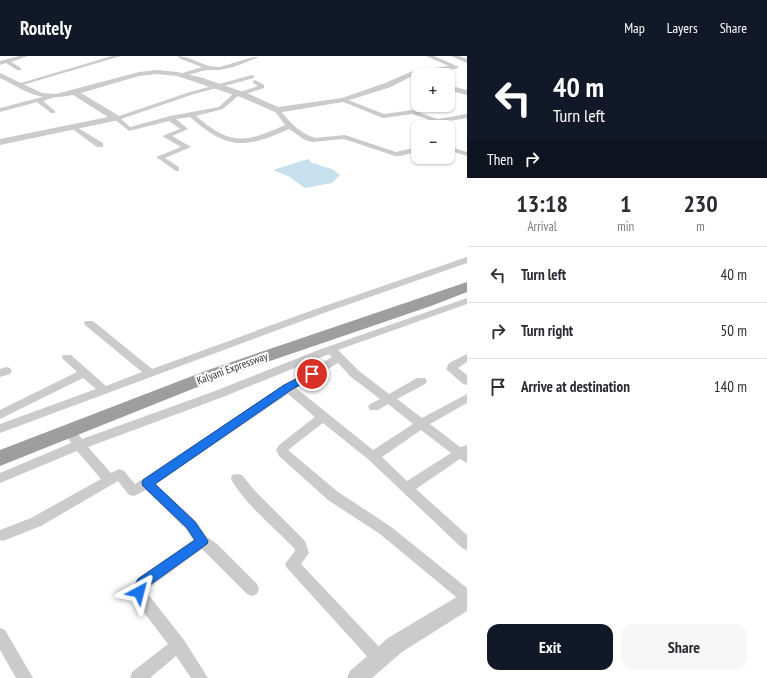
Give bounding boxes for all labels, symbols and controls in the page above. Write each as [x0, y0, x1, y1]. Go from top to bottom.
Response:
text: Routely [20, 16, 72, 40]
text: Map [624, 19, 645, 37]
text: Layers [667, 19, 698, 37]
text: Share [720, 19, 747, 37]
map controls [411, 68, 455, 164]
button: + [411, 68, 455, 112]
text: 40 m [553, 68, 604, 105]
icon: left [487, 72, 539, 124]
text: Turn left [553, 104, 605, 127]
button: − [411, 120, 455, 164]
icon: right [521, 148, 543, 170]
text: Then [487, 150, 513, 169]
text: 13:18 [516, 188, 568, 219]
text: 1 [620, 188, 631, 219]
text: 230 [683, 188, 718, 219]
text: Arrival [527, 218, 557, 235]
text: min [617, 218, 634, 235]
text: m [696, 218, 705, 235]
icon: left [487, 264, 509, 286]
text: Turn left [521, 265, 566, 284]
text: 40 m [721, 265, 747, 284]
icon: right [487, 320, 509, 342]
text: Turn right [521, 321, 573, 340]
text: 50 m [721, 321, 747, 340]
street label: Kalyani Expressway [195, 348, 270, 387]
pin [295, 357, 329, 391]
icon: arrive [301, 363, 323, 385]
icon: arrive [487, 376, 509, 398]
text: Arrive at destination [521, 377, 630, 396]
text: 140 m [714, 377, 747, 396]
position arrow [118, 571, 160, 613]
button: Exit [487, 624, 613, 670]
button: Share [621, 624, 747, 670]

